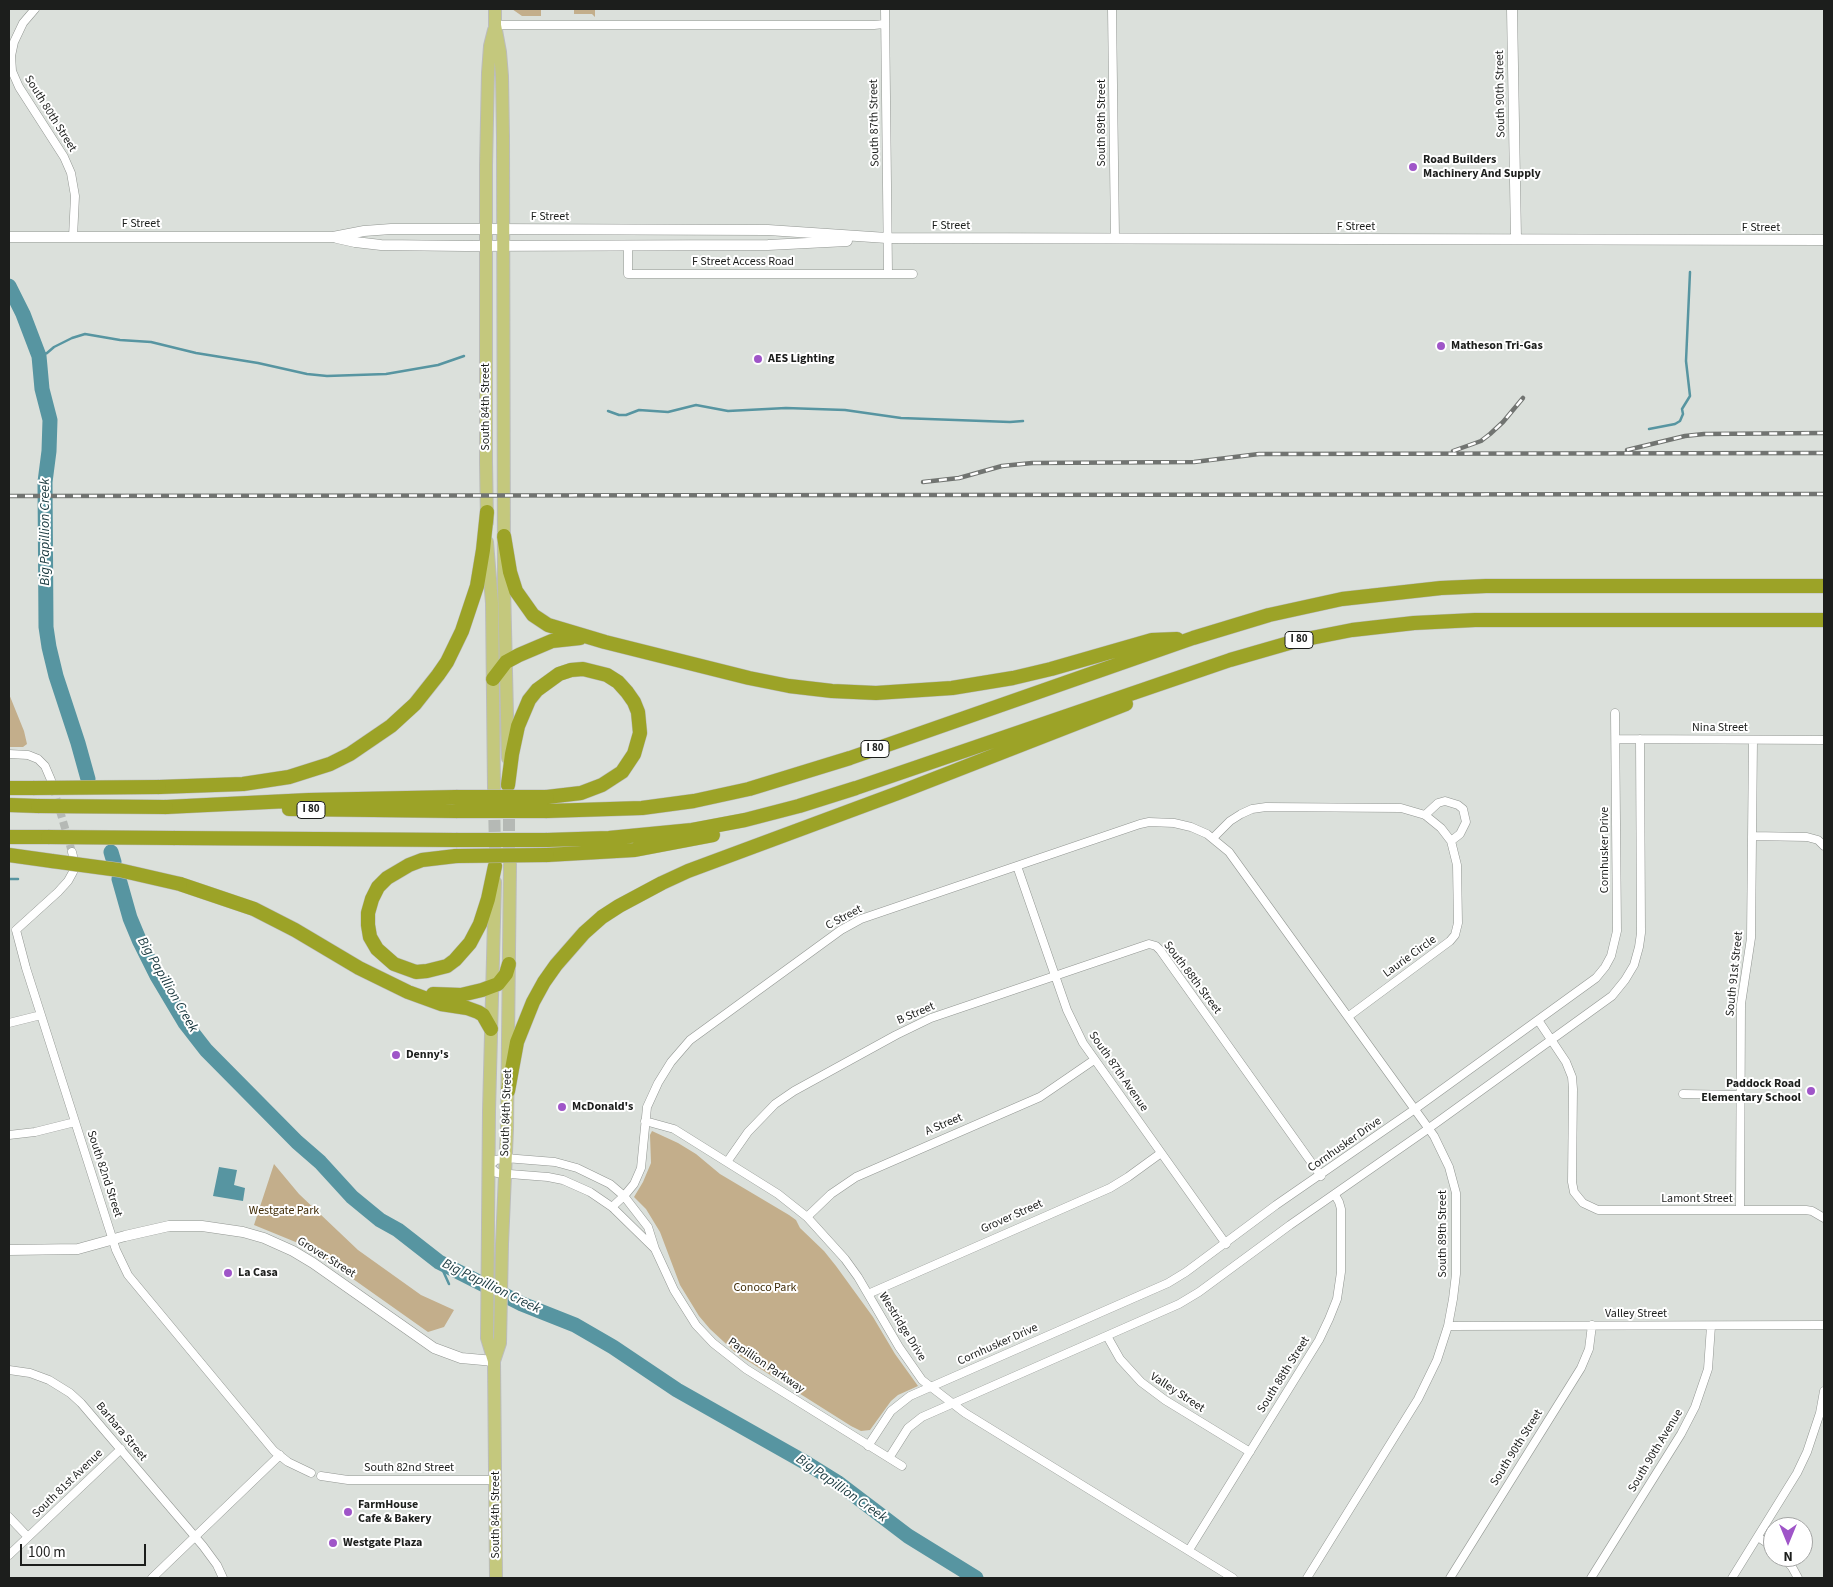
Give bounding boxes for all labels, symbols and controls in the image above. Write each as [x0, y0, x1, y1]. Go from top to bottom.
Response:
street label: South 90th Street [1493, 50, 1509, 138]
street label: South 80th Street [21, 73, 79, 155]
street label: South 87th Street [867, 79, 883, 167]
street label: South 89th Street [1095, 79, 1109, 167]
place label: Road Builders Machinery And Supply [1423, 153, 1541, 181]
marker: Road Builders Machinery And Supply [1407, 161, 1419, 173]
street label: F Street [531, 210, 569, 224]
street label: F Street [122, 217, 160, 231]
street label: F Street [932, 219, 970, 233]
street label: F Street [1337, 220, 1375, 234]
street label: F Street [1742, 221, 1780, 235]
street label: F Street Access Road [692, 255, 794, 269]
place label: Matheson Tri-Gas [1451, 339, 1543, 353]
marker: Matheson Tri-Gas [1435, 340, 1447, 352]
place label: AES Lighting [768, 352, 834, 366]
marker: AES Lighting [752, 353, 764, 365]
street label: South 84th Street [479, 363, 493, 451]
water label: Big Papillion Creek [38, 478, 54, 586]
road number: I 80 [1285, 632, 1313, 648]
street label: Nina Street [1692, 721, 1748, 735]
road number: I 80 [861, 741, 889, 758]
road number: I 80 [297, 802, 325, 818]
street label: Cornhusker Drive [1598, 807, 1612, 893]
street label: C Street [823, 902, 865, 934]
street label: South 91st Street [1723, 931, 1747, 1017]
street label: Laurie Circle [1381, 933, 1439, 981]
water label: Big Papillion Creek [133, 934, 201, 1036]
street label: South 88th Street [1160, 939, 1224, 1017]
street label: B Street [895, 1000, 937, 1028]
street label: South 87th Avenue [1085, 1029, 1151, 1115]
place label: Denny's [406, 1048, 448, 1062]
marker: Denny's [390, 1049, 402, 1061]
street label: South 84th Street [498, 1069, 516, 1157]
place label: Paddock Road Elementary School [1701, 1077, 1801, 1105]
marker: Paddock Road Elementary School [1805, 1085, 1817, 1097]
place label: McDonald's [572, 1100, 633, 1114]
marker: McDonald's [556, 1101, 568, 1113]
street label: A Street [923, 1111, 965, 1139]
street label: Cornhusker Drive [1305, 1114, 1385, 1176]
street label: South 82nd Street [83, 1129, 125, 1219]
street label: South 89th Street [1436, 1190, 1450, 1278]
street label: Lamont Street [1661, 1192, 1733, 1206]
street label: Grover Street [979, 1197, 1045, 1237]
park label: Westgate Park [249, 1204, 319, 1218]
street label: Grover Street [294, 1234, 358, 1282]
water label: Big Papillion Creek [439, 1256, 543, 1318]
place label: La Casa [238, 1266, 278, 1280]
marker: La Casa [222, 1267, 234, 1279]
park label: Conoco Park [734, 1281, 796, 1295]
street label: Westridge Drive [875, 1290, 929, 1364]
street label: Valley Street [1605, 1307, 1667, 1321]
street label: Cornhusker Drive [956, 1321, 1040, 1369]
street label: South 88th Street [1255, 1334, 1313, 1416]
street label: Papillion Parkway [725, 1335, 807, 1397]
street label: Valley Street [1147, 1370, 1207, 1416]
street label: Barbara Street [92, 1400, 150, 1464]
street label: South 90th Street [1488, 1407, 1546, 1489]
street label: South 90th Avenue [1626, 1407, 1686, 1495]
street label: South 81st Avenue [30, 1447, 106, 1521]
water label: Big Papillion Creek [792, 1451, 890, 1527]
street label: South 82nd Street [364, 1461, 454, 1475]
street label: South 84th Street [489, 1471, 503, 1559]
place label: FarmHouse Cafe & Bakery [358, 1498, 431, 1526]
marker: FarmHouse Cafe & Bakery [342, 1506, 354, 1518]
north arrow [1763, 1517, 1813, 1567]
scale bar [22, 1534, 149, 1566]
place label: Westgate Plaza [343, 1536, 422, 1550]
marker: Westgate Plaza [327, 1537, 339, 1549]
text: 100 m [28, 1542, 66, 1563]
text: N [1783, 1546, 1793, 1566]

